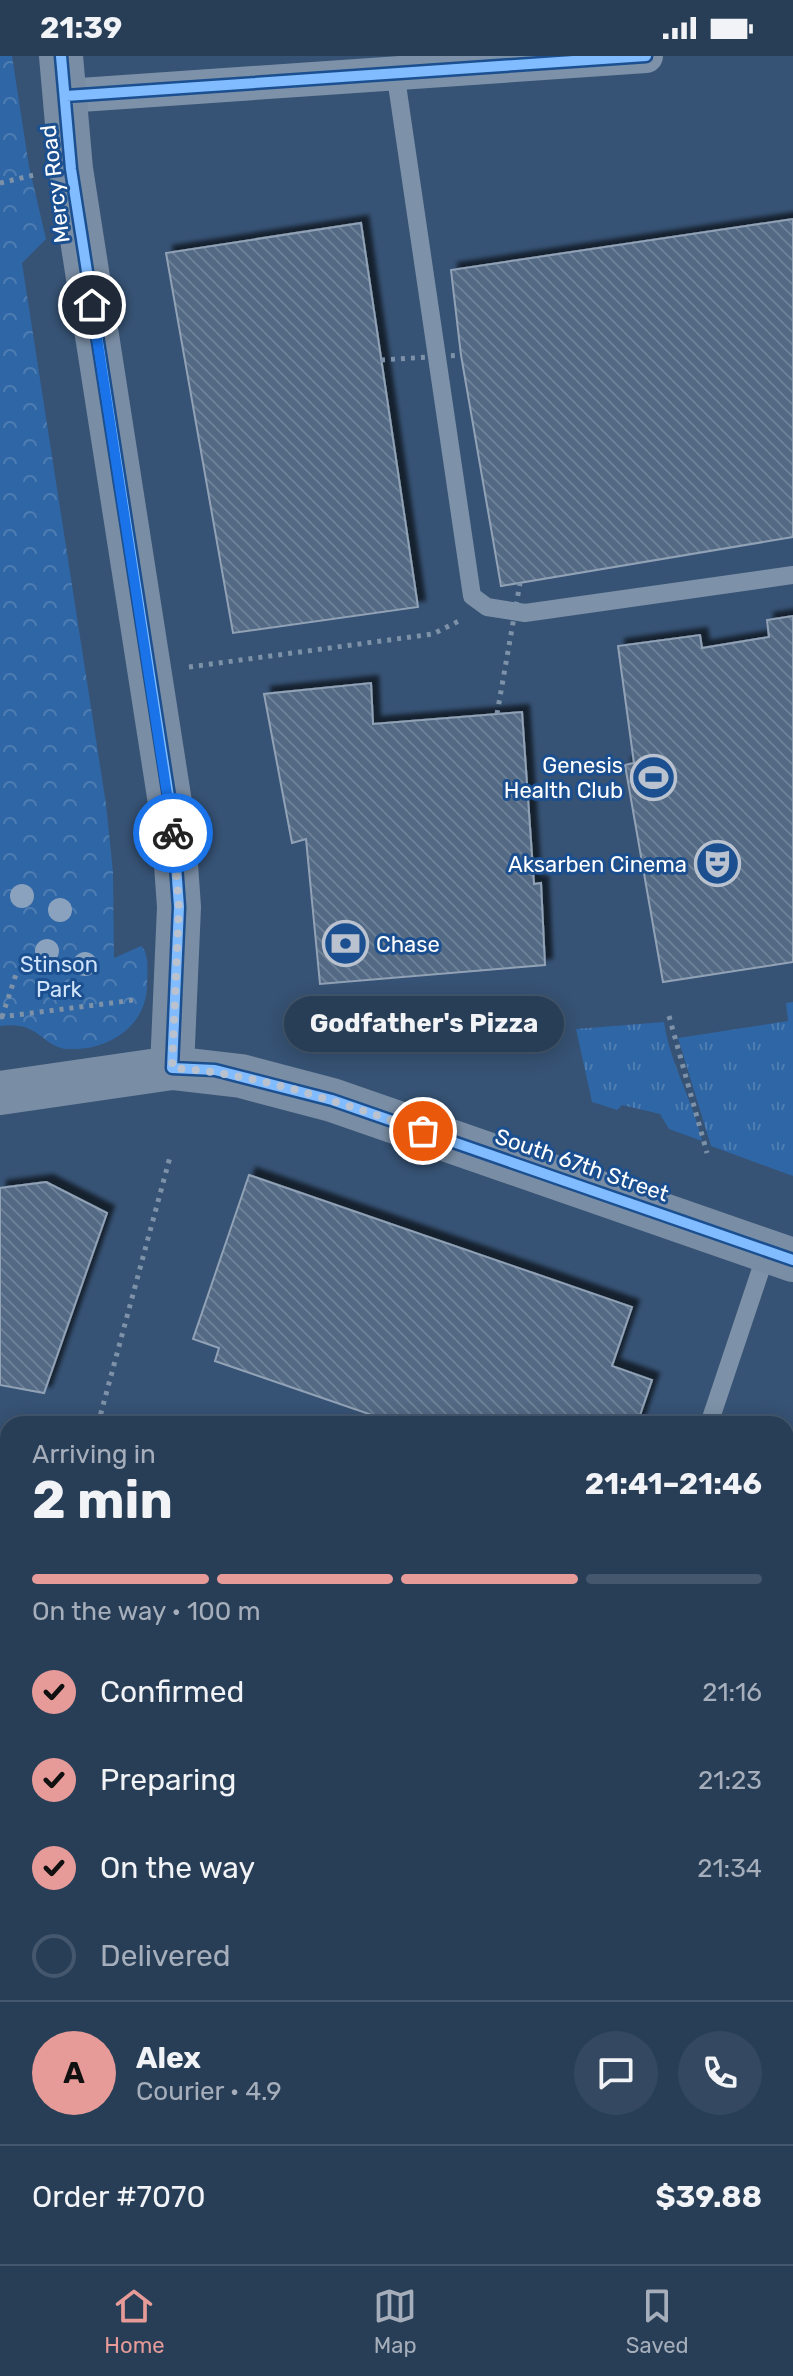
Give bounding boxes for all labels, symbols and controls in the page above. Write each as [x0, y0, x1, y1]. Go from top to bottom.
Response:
text: 21:39 [40, 10, 122, 46]
street label: Mercy Road [34, 123, 76, 245]
pin [58, 271, 126, 339]
icon: home [70, 283, 114, 327]
place label: Genesis Health Club [504, 752, 623, 804]
sports icon: Genesis Health Club [630, 754, 678, 802]
courier [133, 793, 213, 873]
icon: bike [151, 811, 195, 855]
theatre icon: Aksarben Cinema [694, 840, 742, 888]
place label: Aksarben Cinema [508, 851, 687, 878]
bank icon: Chase [321, 920, 369, 968]
place label: Chase [376, 931, 440, 958]
park label: Stinson Park [20, 951, 98, 1003]
callout: Godfather's Pizza [283, 995, 563, 1051]
text: Godfather's Pizza [310, 1008, 538, 1039]
pin [389, 1097, 457, 1165]
icon: bag [401, 1109, 445, 1153]
street label: South 67th Street [492, 1123, 673, 1207]
text: Arriving in [32, 1439, 156, 1470]
text: 21:41–21:46 [585, 1466, 762, 1502]
text: 2 min [32, 1469, 173, 1531]
text: On the way · 100 m [32, 1596, 261, 1627]
icon: check [32, 1670, 76, 1714]
text: Confirmed [100, 1674, 244, 1710]
text: 21:16 [702, 1677, 762, 1708]
icon: check [32, 1758, 76, 1802]
text: Preparing [100, 1762, 236, 1798]
text: 21:23 [698, 1765, 762, 1796]
icon: check [32, 1846, 76, 1890]
text: On the way [100, 1850, 255, 1886]
text: 21:34 [697, 1853, 762, 1884]
text: Delivered [100, 1938, 231, 1974]
button: chat [574, 2031, 658, 2115]
button: phone [678, 2031, 762, 2115]
text: Alex [136, 2040, 201, 2076]
text: A [63, 2055, 85, 2091]
text: Courier · 4.9 [136, 2076, 282, 2107]
text: Order #7070 [32, 2179, 205, 2215]
text: $39.88 [655, 2179, 762, 2215]
tab: Home [104, 2284, 165, 2359]
tab: Map [373, 2284, 417, 2359]
tab: Saved [626, 2284, 689, 2359]

